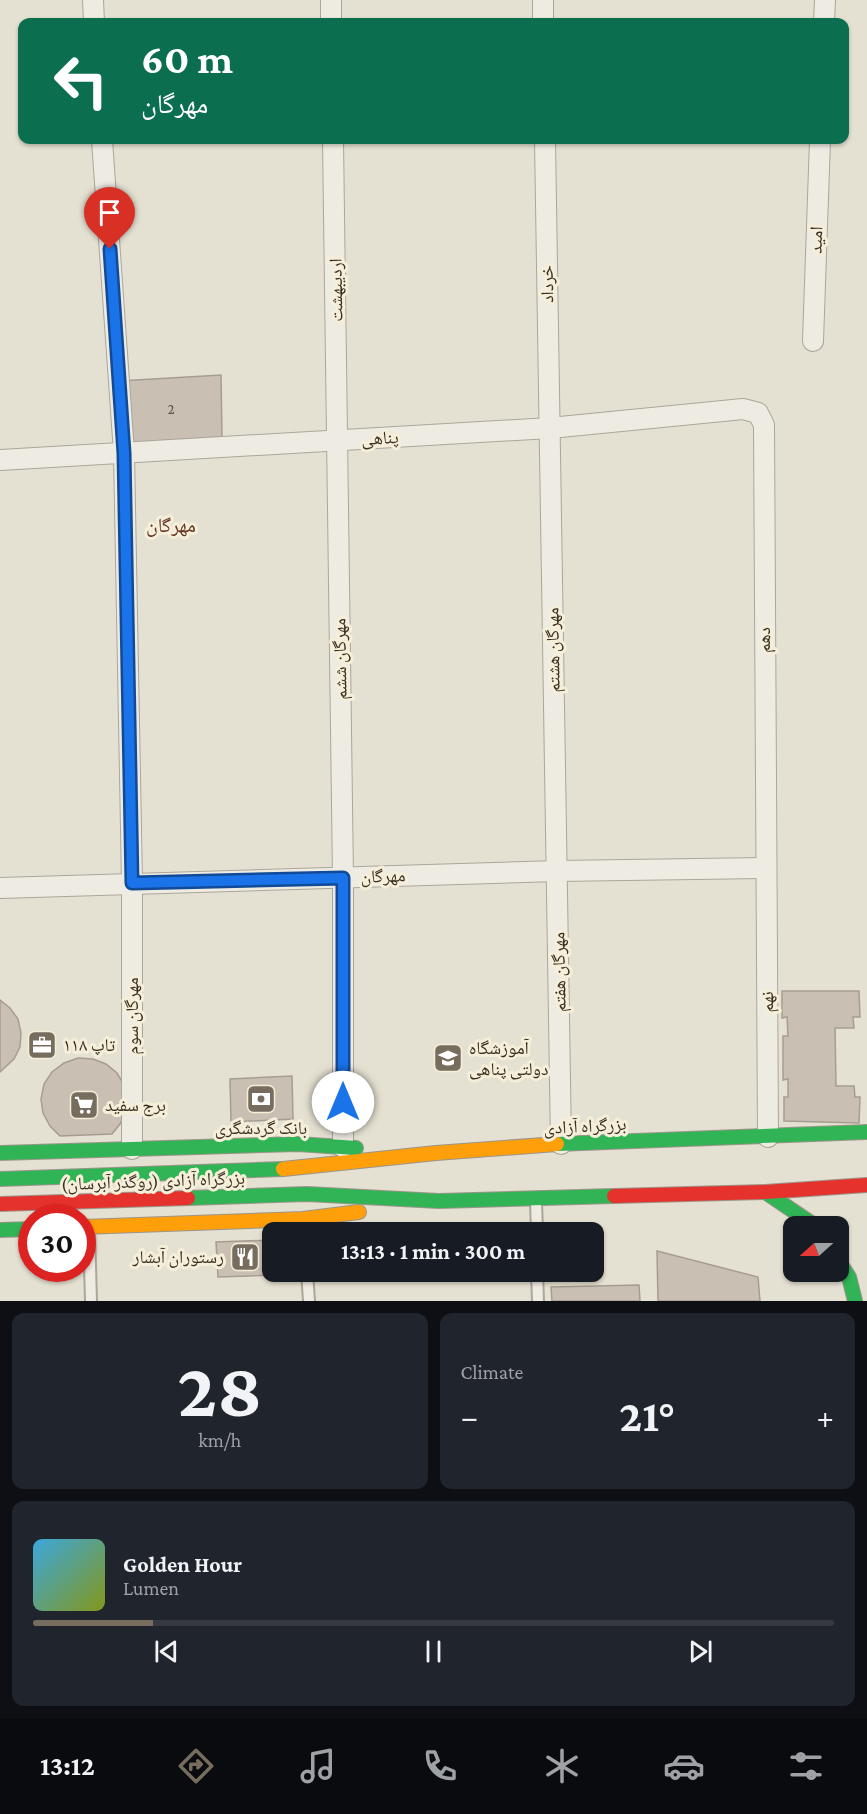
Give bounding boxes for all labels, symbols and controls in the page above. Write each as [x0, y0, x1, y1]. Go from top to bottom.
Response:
text: 60 m [141, 35, 233, 82]
icon: left [42, 42, 120, 120]
text: مهرگان [141, 89, 208, 119]
pin [84, 187, 135, 249]
icon: arrive [93, 196, 126, 229]
street label: امید [806, 226, 827, 254]
street label: اردیبهشت [325, 258, 347, 322]
street label: خرداد [537, 265, 557, 303]
house number: 2 [167, 401, 175, 417]
street label: پناهی [361, 427, 399, 450]
district label: مهرگان [146, 514, 196, 537]
street label: مهرگان هشتم [542, 607, 566, 693]
street label: مهرگان ششم [329, 618, 353, 700]
street label: دهم [754, 627, 776, 653]
street label: مهرگان [360, 865, 406, 888]
street label: مهرگان هفتم [548, 932, 572, 1012]
street label: مهرگان سوم [122, 977, 144, 1055]
street label: نهم [757, 991, 779, 1013]
office icon: تاپ ۱۱۸ [26, 1029, 58, 1061]
place label: تاپ ۱۱۸ [63, 1035, 115, 1056]
place label: آموزشگاه دولتی پناهی [469, 1038, 548, 1080]
school or university icon: آموزشگاه دولتی پناهی [432, 1042, 464, 1074]
position arrow [311, 1070, 375, 1134]
bank icon: بانک گردشگری [245, 1083, 277, 1115]
supermarket icon: برج سفید [68, 1089, 100, 1121]
place label: برج سفید [105, 1095, 166, 1117]
street label: بزرگراه آزادی [543, 1114, 627, 1139]
place label: بانک گردشگری [215, 1118, 307, 1139]
street label: بزرگراه آزادی (روگذر آبرسان) [61, 1168, 245, 1195]
speed limit sign: 30 [18, 1204, 96, 1282]
north arrow [783, 1216, 849, 1282]
map controls [783, 1216, 849, 1282]
text: 13:13 · 1 min · 300 m [341, 1239, 525, 1264]
restaurant icon: رستوران آبشار [229, 1241, 261, 1273]
place label: رستوران آبشار [131, 1247, 224, 1268]
text: 28 [177, 1346, 262, 1433]
text: Climate [461, 1361, 523, 1383]
text: 21° [619, 1391, 675, 1441]
text: − [461, 1398, 478, 1435]
text: + [817, 1398, 834, 1435]
text: km/h [198, 1429, 241, 1451]
text: Golden Hour [123, 1552, 242, 1577]
text: Lumen [123, 1577, 179, 1599]
icon: previous [150, 1635, 183, 1668]
icon: pause [417, 1635, 450, 1668]
icon: next [684, 1635, 717, 1668]
icon: directions [175, 1745, 217, 1787]
icon: music [297, 1745, 339, 1787]
icon: phone [419, 1745, 461, 1787]
icon: climate [541, 1745, 583, 1787]
icon: car [663, 1745, 705, 1787]
icon: filters [785, 1745, 827, 1787]
text: 13:12 [40, 1751, 95, 1781]

